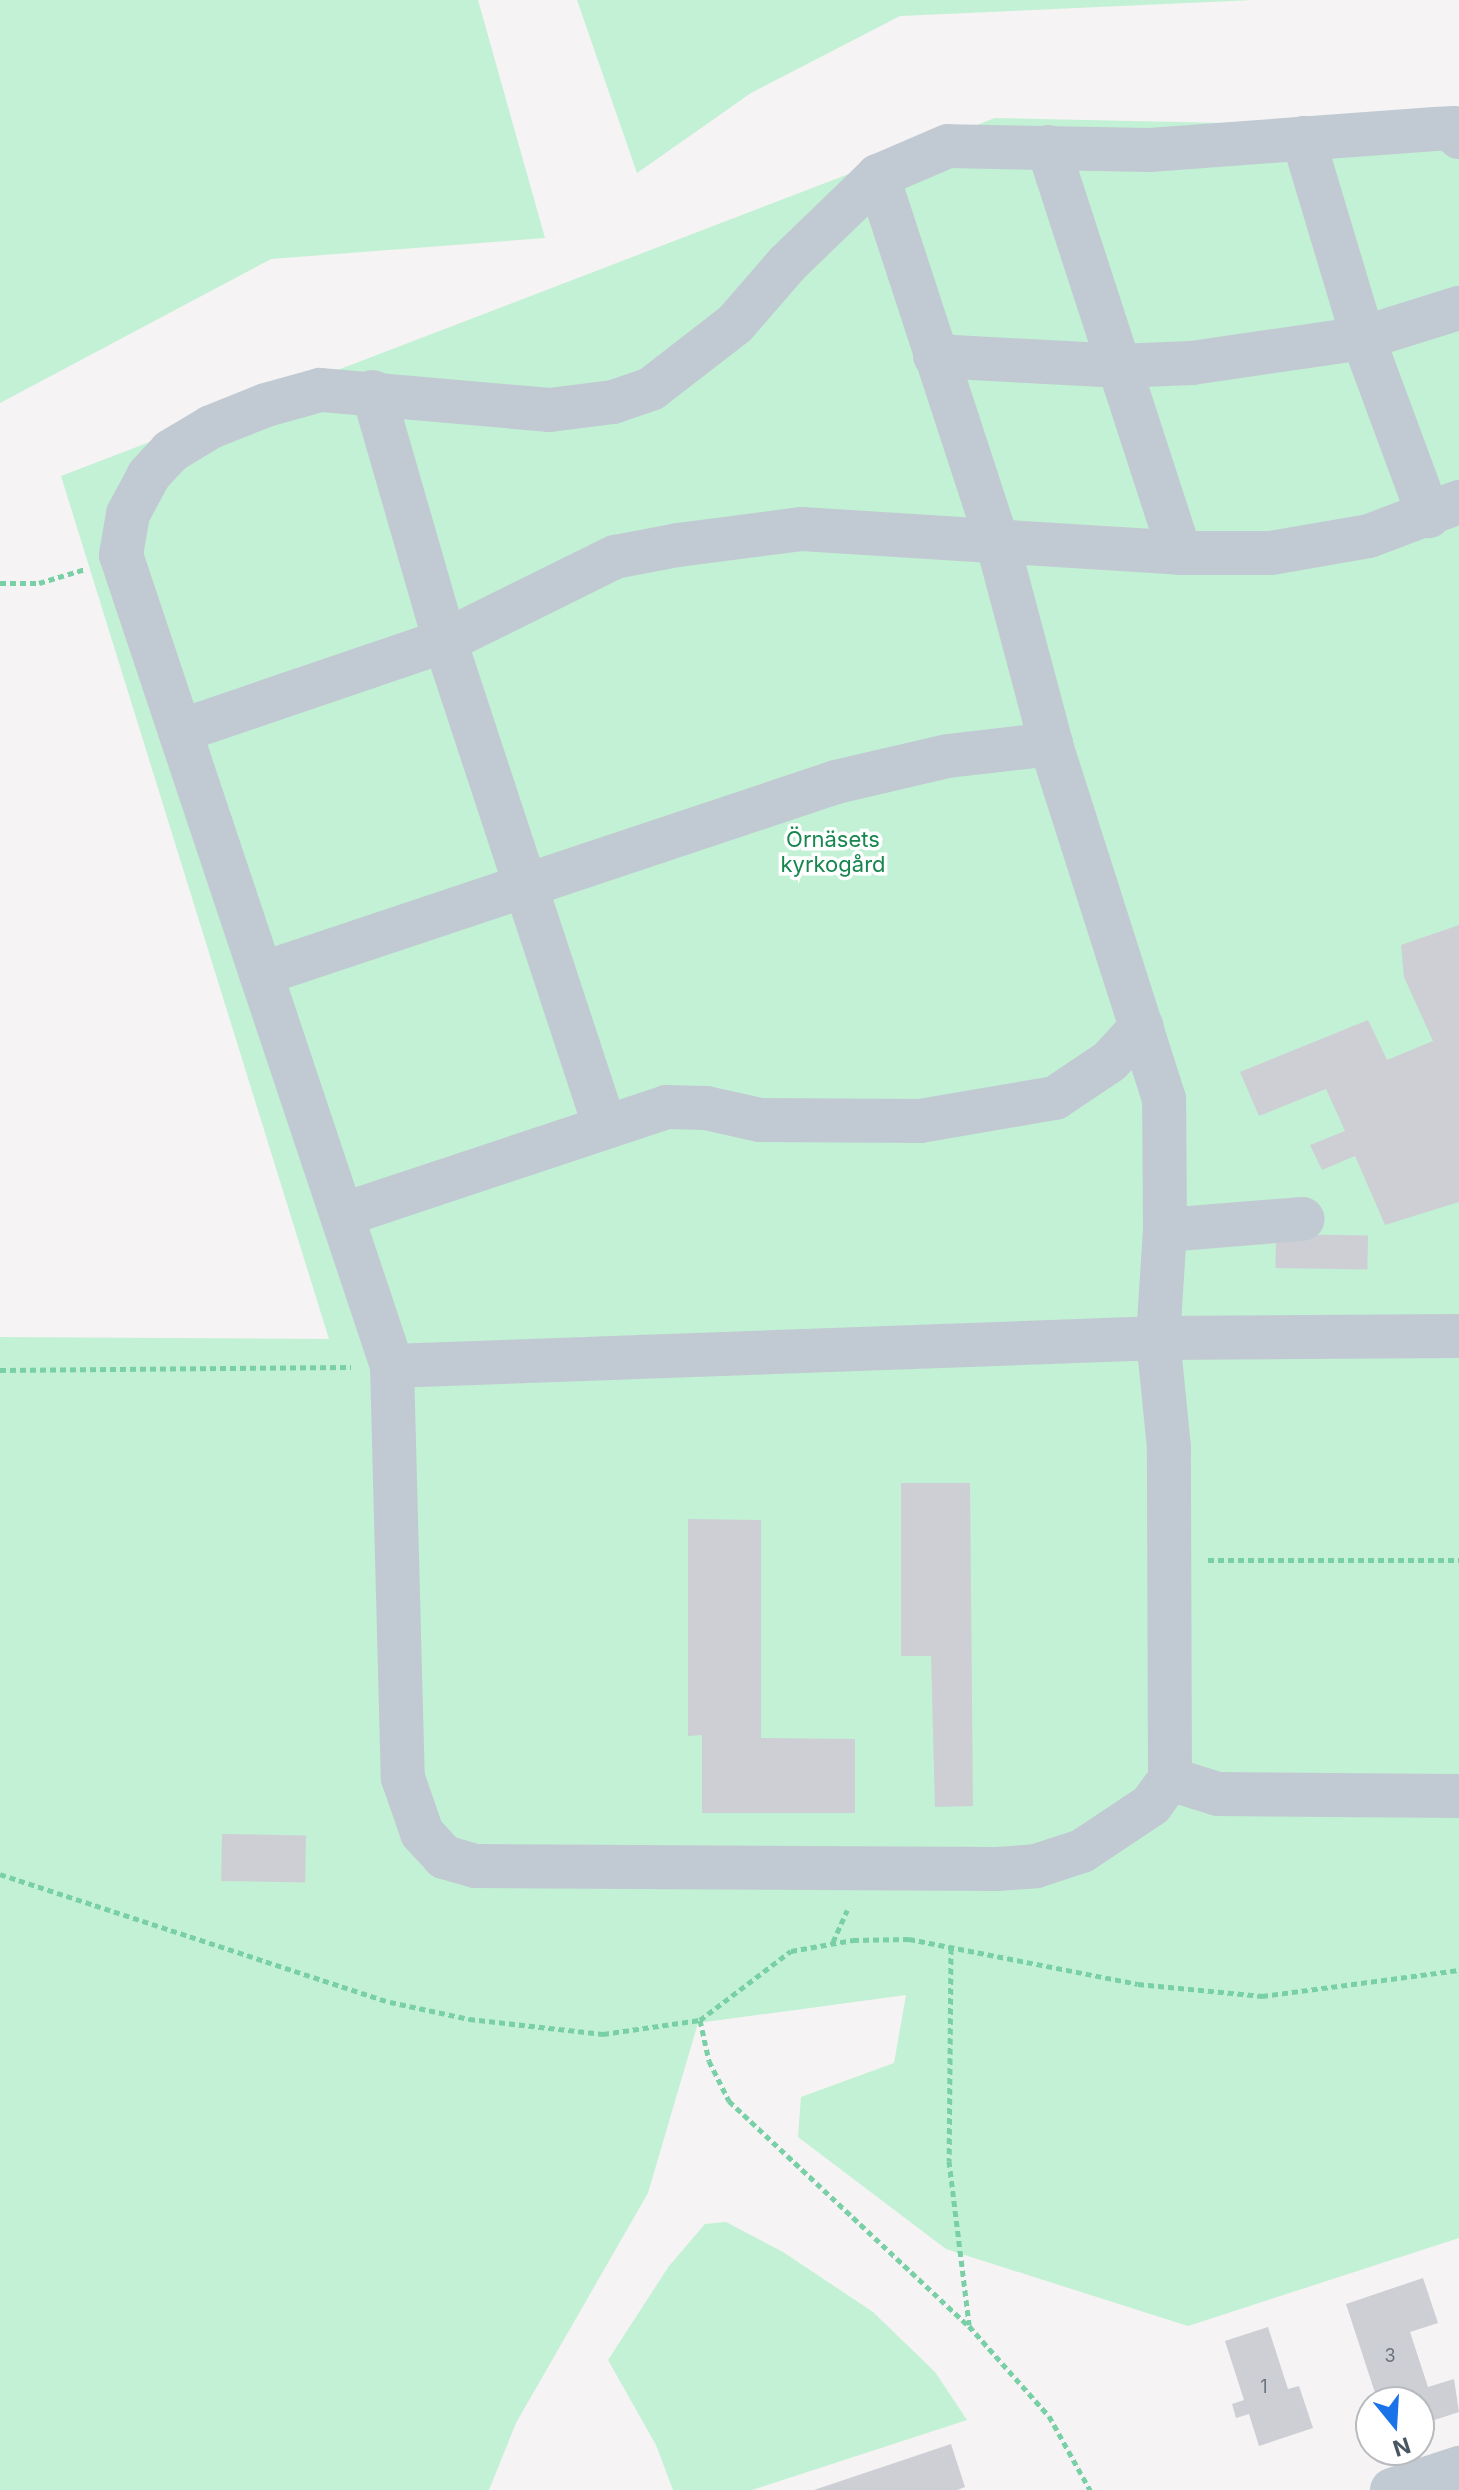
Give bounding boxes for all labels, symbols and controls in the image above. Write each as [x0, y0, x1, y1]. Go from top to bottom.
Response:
park label: Örnäsets kyrkogård [780, 826, 886, 878]
house number: 3 [1384, 2345, 1396, 2367]
house number: 1 [1260, 2376, 1268, 2398]
north arrow [1355, 2386, 1435, 2466]
text: N [1390, 2432, 1414, 2462]

